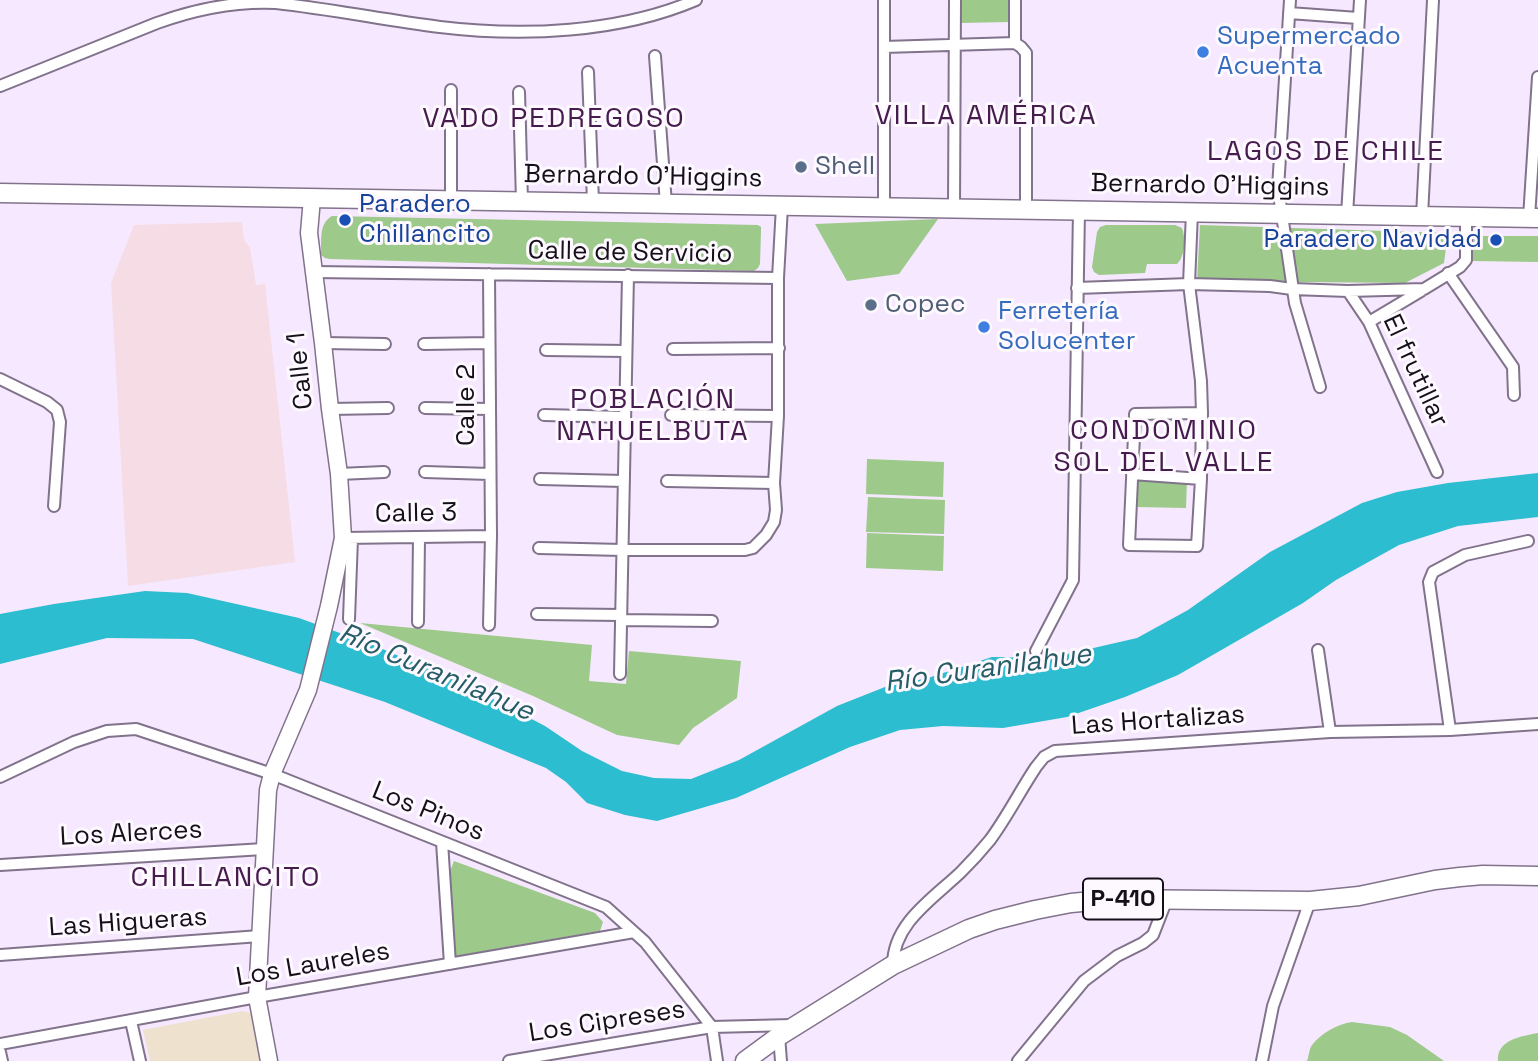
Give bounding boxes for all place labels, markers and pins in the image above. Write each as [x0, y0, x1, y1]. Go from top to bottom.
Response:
place label: Supermercado Acuenta [1217, 21, 1401, 82]
marker: Supermercado Acuenta [1195, 44, 1211, 60]
place label: Shell [815, 151, 875, 183]
marker: Shell [793, 159, 809, 175]
place label: Paradero Chillancito [359, 189, 491, 250]
marker: Paradero Chillancito [337, 212, 353, 228]
place label: Paradero Navidad [1264, 224, 1482, 256]
marker: Paradero Navidad [1488, 232, 1504, 248]
place label: Copec [885, 289, 965, 321]
place label: Ferretería Solucenter [998, 296, 1135, 358]
marker: Copec [863, 297, 879, 313]
marker: Ferretería Solucenter [976, 319, 992, 335]

